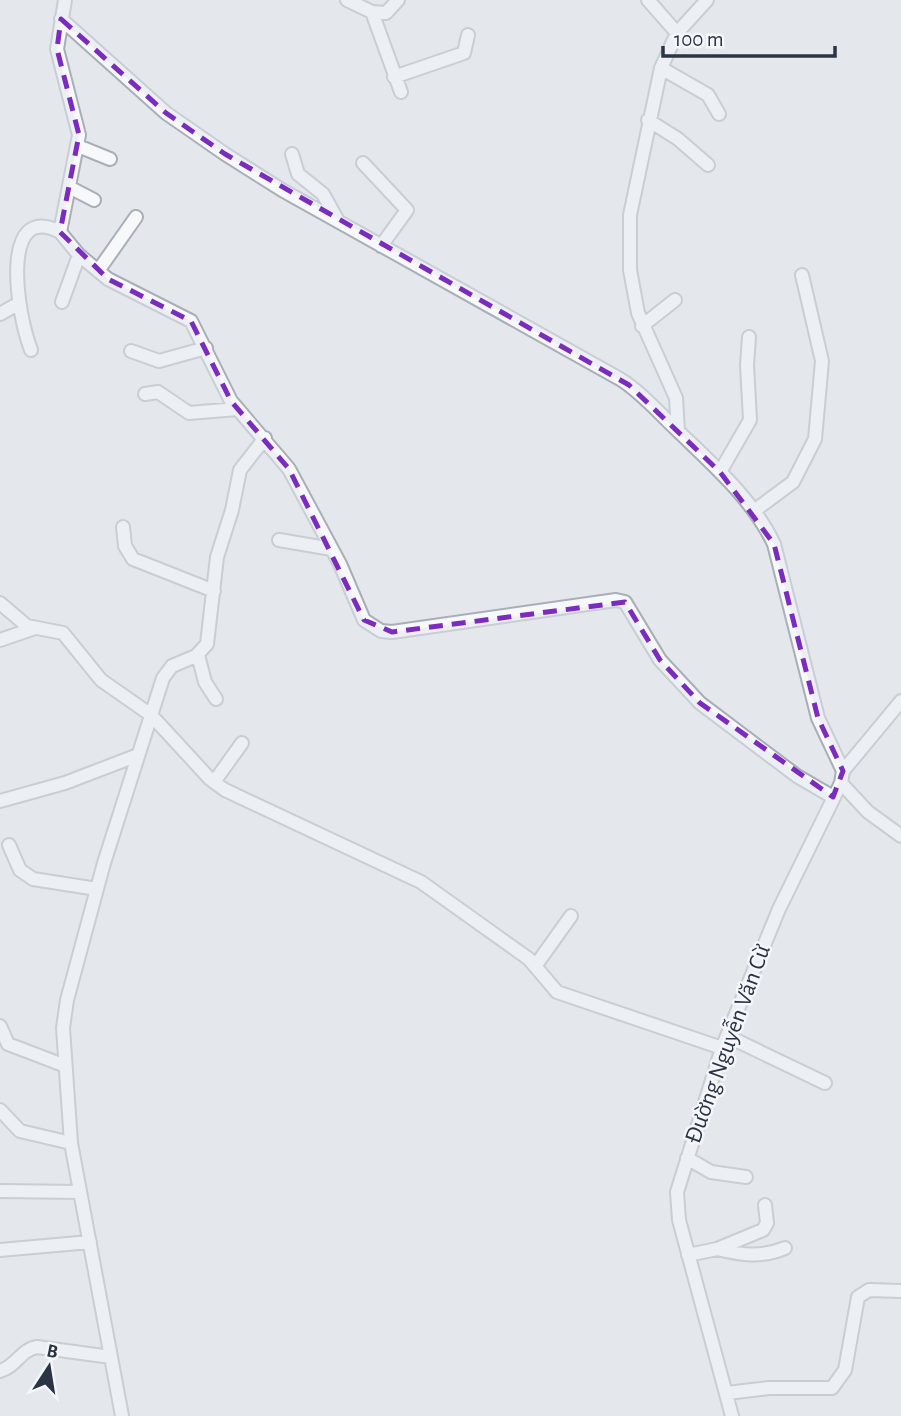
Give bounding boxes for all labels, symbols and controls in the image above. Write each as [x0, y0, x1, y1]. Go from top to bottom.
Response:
scale bar [663, 14, 834, 58]
text: 100 m [674, 29, 724, 50]
street label: Đường Nguyễn Văn Cừ [680, 941, 775, 1147]
north arrow [14, 1332, 84, 1402]
text: B [45, 1341, 60, 1362]

